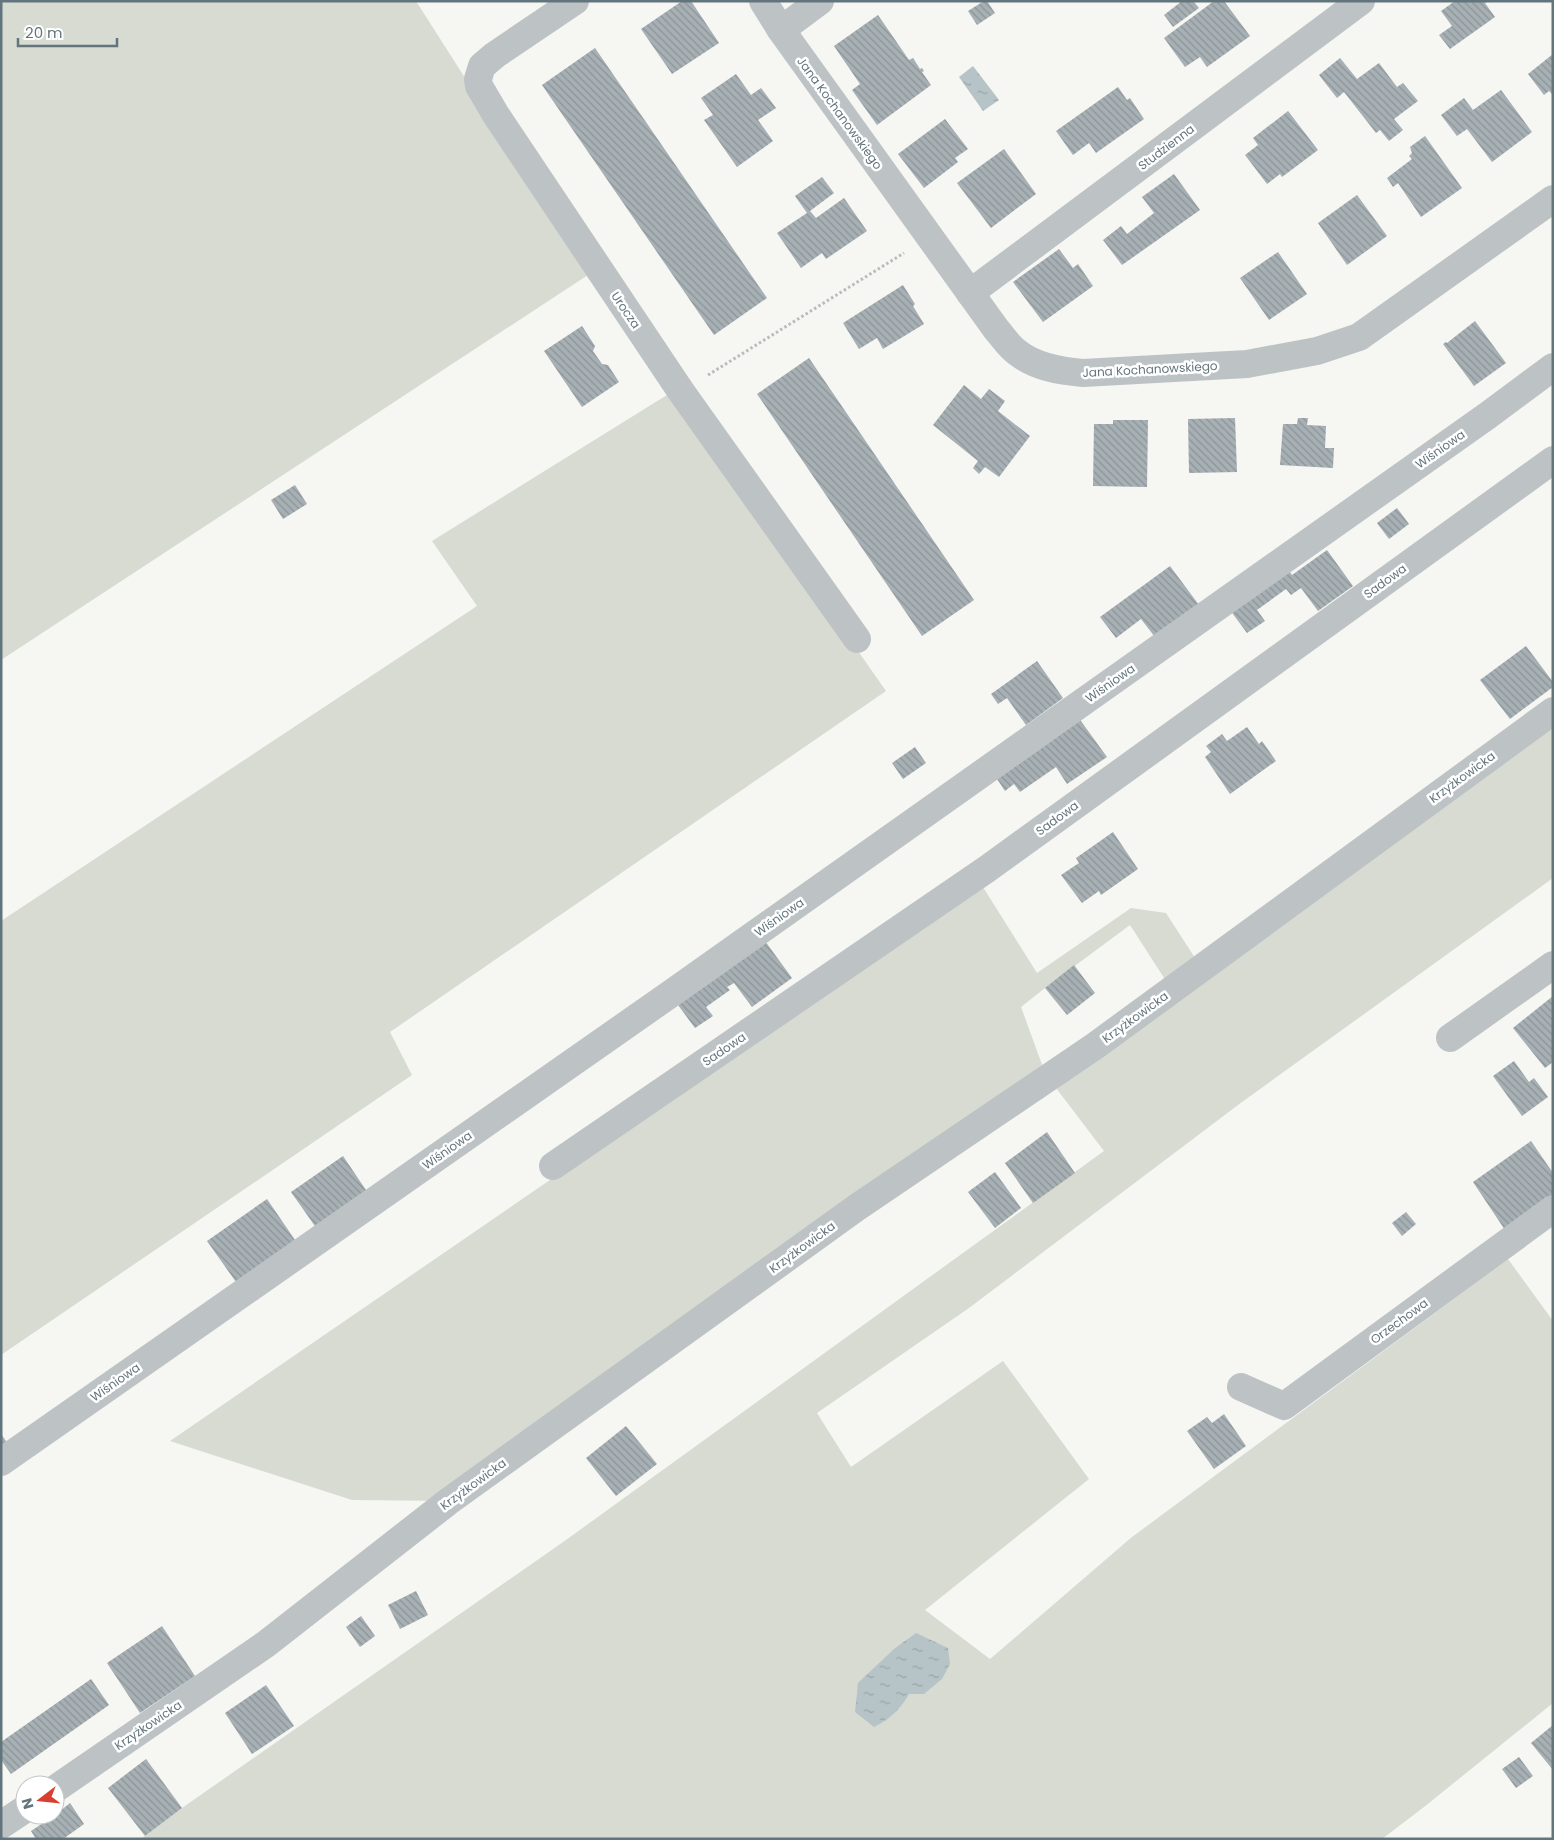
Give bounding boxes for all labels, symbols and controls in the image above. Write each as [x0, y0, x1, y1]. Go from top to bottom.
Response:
scale bar [18, 15, 116, 47]
text: 20 m [25, 22, 63, 43]
street label: Jana Kochanowskiego [793, 53, 887, 173]
street label: Studzienna [1134, 120, 1198, 174]
street label: Urocza [607, 288, 645, 332]
street label: Jana Kochanowskiego [1082, 357, 1218, 381]
street label: Wiśniowa [1412, 426, 1468, 472]
street label: Sadowa [1360, 560, 1410, 602]
street label: Wiśniowa [1082, 660, 1138, 706]
street label: Krzyżkowicka [1426, 747, 1498, 807]
street label: Sadowa [1032, 797, 1082, 839]
street label: Wiśniowa [751, 894, 807, 940]
street label: Krzyżkowicka [1099, 987, 1171, 1047]
street label: Sadowa [699, 1028, 749, 1070]
street label: Wiśniowa [419, 1127, 475, 1173]
street label: Krzyżkowicka [766, 1217, 838, 1277]
street label: Orzechowa [1367, 1294, 1431, 1348]
street label: Wiśniowa [87, 1359, 143, 1405]
street label: Krzyżkowicka [437, 1454, 509, 1514]
street label: Krzyżkowicka [111, 1696, 185, 1754]
north arrow [15, 1775, 65, 1825]
text: N [16, 1796, 39, 1811]

